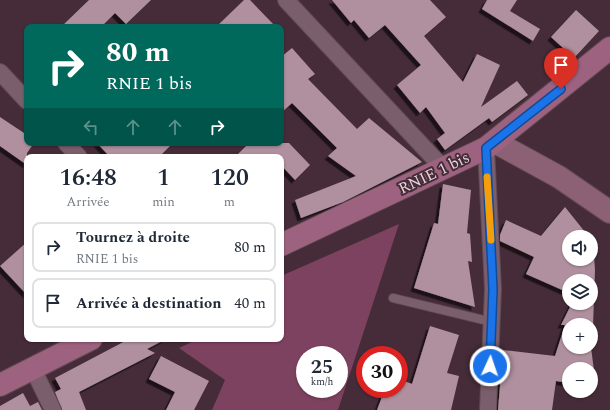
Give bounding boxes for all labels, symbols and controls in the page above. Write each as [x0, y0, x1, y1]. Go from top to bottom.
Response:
text: 80 m [106, 31, 170, 74]
icon: right [40, 40, 92, 92]
pin [544, 48, 578, 89]
icon: arrive [550, 54, 572, 76]
text: RNIE 1 bis [106, 70, 192, 97]
icon: left [80, 116, 102, 138]
icon: ahead [122, 116, 144, 138]
icon: ahead [164, 116, 186, 138]
icon: right [206, 116, 228, 138]
street label: RNIE 1 bis [394, 145, 474, 201]
text: 16:48 [59, 160, 117, 196]
text: 1 [157, 160, 170, 196]
text: 120 [210, 160, 249, 196]
text: Arrivée [67, 192, 110, 212]
text: min [152, 192, 175, 212]
text: m [224, 192, 235, 212]
text: Tournez à droite [76, 226, 190, 249]
map controls [562, 230, 598, 398]
button: sound [562, 230, 598, 266]
icon: right [42, 236, 64, 258]
text: 80 m [234, 236, 266, 259]
text: RNIE 1 bis [76, 249, 138, 269]
button: layers [562, 274, 598, 310]
icon: arrive [42, 292, 64, 314]
text: Arrivée à destination [76, 292, 222, 315]
text: 40 m [234, 292, 266, 315]
button: + [562, 318, 598, 354]
position arrow [469, 345, 511, 387]
speed limit sign: 30 [356, 346, 408, 398]
text: 25 [311, 352, 333, 382]
button: − [562, 362, 598, 398]
text: km/h [311, 374, 333, 390]

